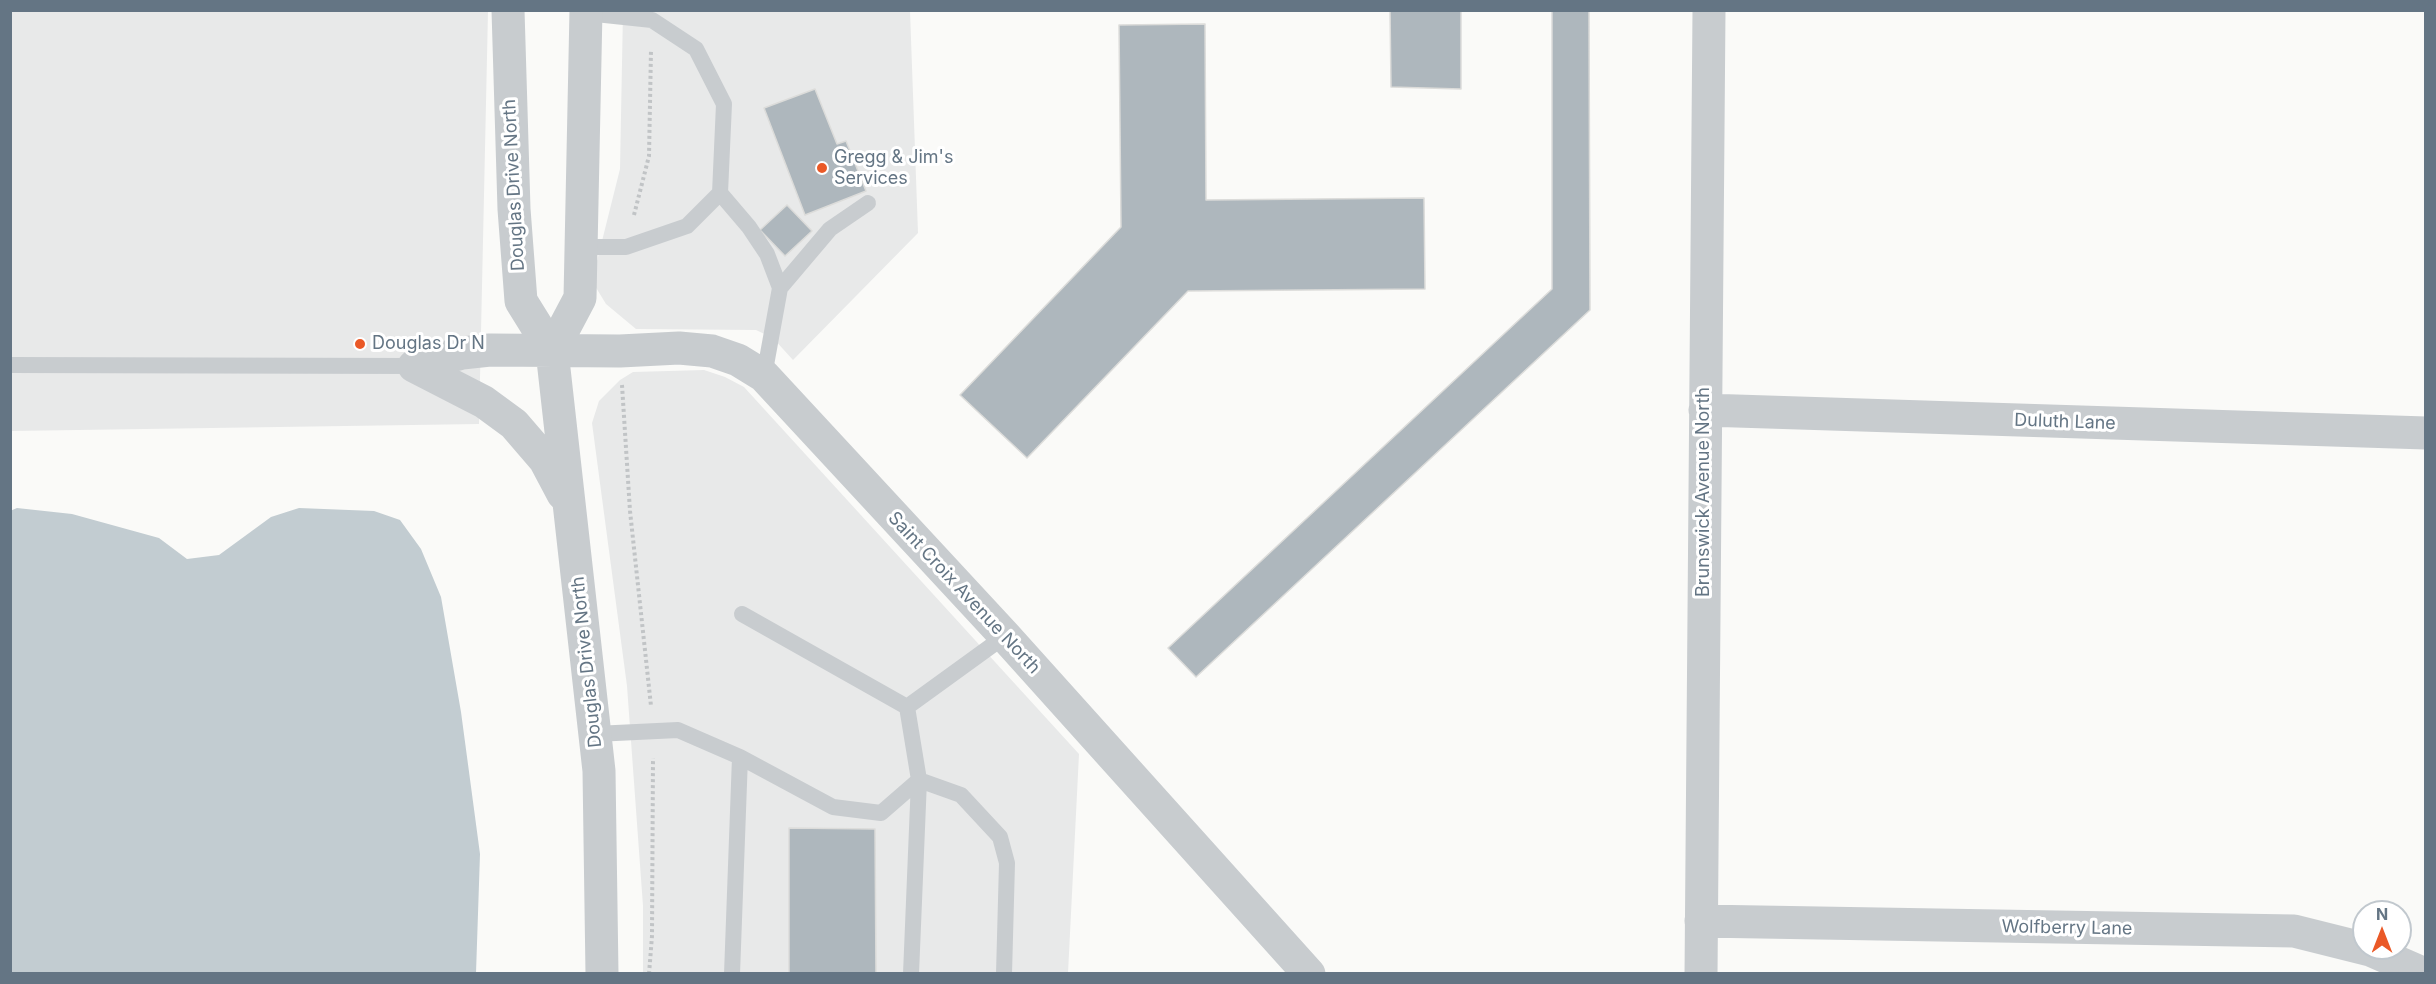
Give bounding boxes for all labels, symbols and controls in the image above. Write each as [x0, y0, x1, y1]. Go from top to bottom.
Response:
street label: Douglas Drive North [499, 98, 529, 272]
place label: Gregg & Jim's Services [834, 147, 953, 190]
marker: Gregg & Jim's Services [815, 161, 829, 175]
place label: Douglas Dr N [372, 333, 485, 355]
marker: Douglas Dr N [353, 337, 367, 351]
street label: Brunswick Avenue North [1693, 387, 1715, 597]
street label: Duluth Lane [2014, 409, 2116, 435]
street label: Saint Croix Avenue North [883, 508, 1045, 678]
street label: Douglas Drive North [567, 575, 607, 749]
north arrow [2352, 900, 2412, 960]
text: N [2376, 904, 2388, 924]
street label: Wolfberry Lane [2001, 916, 2133, 940]

